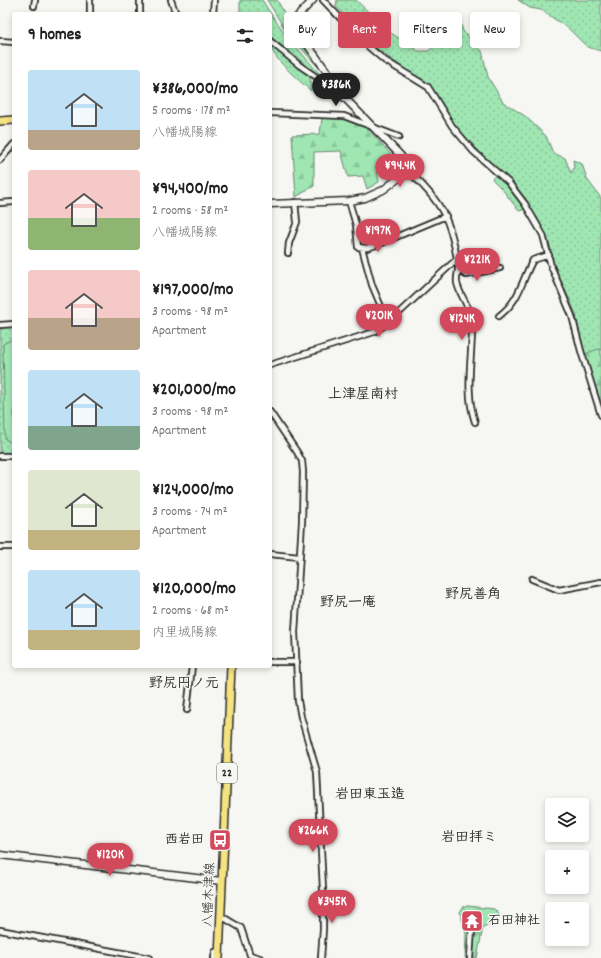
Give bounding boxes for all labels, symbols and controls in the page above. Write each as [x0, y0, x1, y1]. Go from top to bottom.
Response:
chip: Buy [284, 12, 330, 48]
chip: Rent [338, 12, 391, 48]
chip: Filters [399, 12, 462, 48]
chip: New [470, 12, 520, 48]
text: 9 homes [28, 24, 81, 48]
icon: filters [234, 25, 256, 47]
pin: ¥386K [308, 73, 364, 107]
text: ¥386K [321, 76, 351, 95]
text: ¥386,000/mo [152, 78, 238, 102]
icon: home [60, 86, 108, 134]
text: 5 rooms · 178 m² [152, 102, 230, 121]
text: 八幡城陽線 [152, 124, 217, 143]
pin: ¥94.4K [367, 154, 433, 188]
text: ¥94.4K [384, 157, 416, 176]
text: ¥94,400/mo [152, 178, 228, 202]
icon: home [60, 186, 108, 234]
text: 2 rooms · 58 m² [152, 202, 228, 221]
pin: ¥197K [350, 219, 406, 253]
text: ¥197K [365, 222, 391, 241]
text: 八幡城陽線 [152, 224, 217, 243]
pin: ¥221K [449, 248, 505, 282]
text: ¥221K [464, 251, 490, 270]
text: ¥197,000/mo [152, 279, 233, 303]
icon: home [60, 286, 108, 334]
text: 3 rooms · 98 m² [152, 303, 228, 322]
pin: ¥201K [351, 304, 407, 338]
text: ¥201K [365, 307, 393, 326]
pin: ¥124K [434, 307, 490, 341]
text: ¥124K [449, 310, 475, 329]
text: Apartment [152, 322, 206, 341]
text: ¥201,000/mo [152, 379, 236, 403]
district label: 上津屋南村 [328, 385, 398, 405]
icon: home [60, 386, 108, 434]
text: 3 rooms · 98 m² [152, 403, 228, 422]
text: Apartment [152, 422, 206, 441]
text: ¥124,000/mo [152, 479, 234, 503]
icon: home [60, 486, 108, 534]
text: 3 rooms · 74 m² [152, 503, 228, 522]
text: Apartment [152, 522, 206, 541]
text: ¥120,000/mo [152, 578, 236, 602]
district label: 野尻善角 [445, 585, 501, 605]
icon: home [60, 586, 108, 634]
district label: 野尻一庵 [320, 593, 376, 613]
text: 2 rooms · 68 m² [152, 602, 229, 621]
text: 内里城陽線 [152, 624, 217, 643]
district label: 野尻円ノ元 [149, 674, 219, 694]
road number: 22 [217, 763, 237, 783]
district label: 岩田東玉造 [335, 785, 405, 805]
map controls [545, 798, 589, 946]
button: layers [545, 798, 589, 842]
pin: ¥266K [285, 819, 341, 853]
text: ¥266K [298, 822, 328, 841]
bus stop icon: 西岩田 [207, 827, 233, 853]
district label: 岩田拝ミ [441, 828, 497, 848]
place label: 西岩田 [165, 831, 204, 850]
pin: ¥120K [82, 843, 138, 877]
text: ¥120K [96, 846, 124, 865]
button: + [545, 850, 589, 894]
street label: 八幡木津線 [199, 861, 221, 928]
pin: ¥345K [304, 890, 360, 924]
text: ¥345K [317, 893, 347, 912]
button: − [545, 902, 589, 946]
temple icon: 石田神社 [459, 908, 485, 934]
place label: 石田神社 [488, 912, 540, 931]

